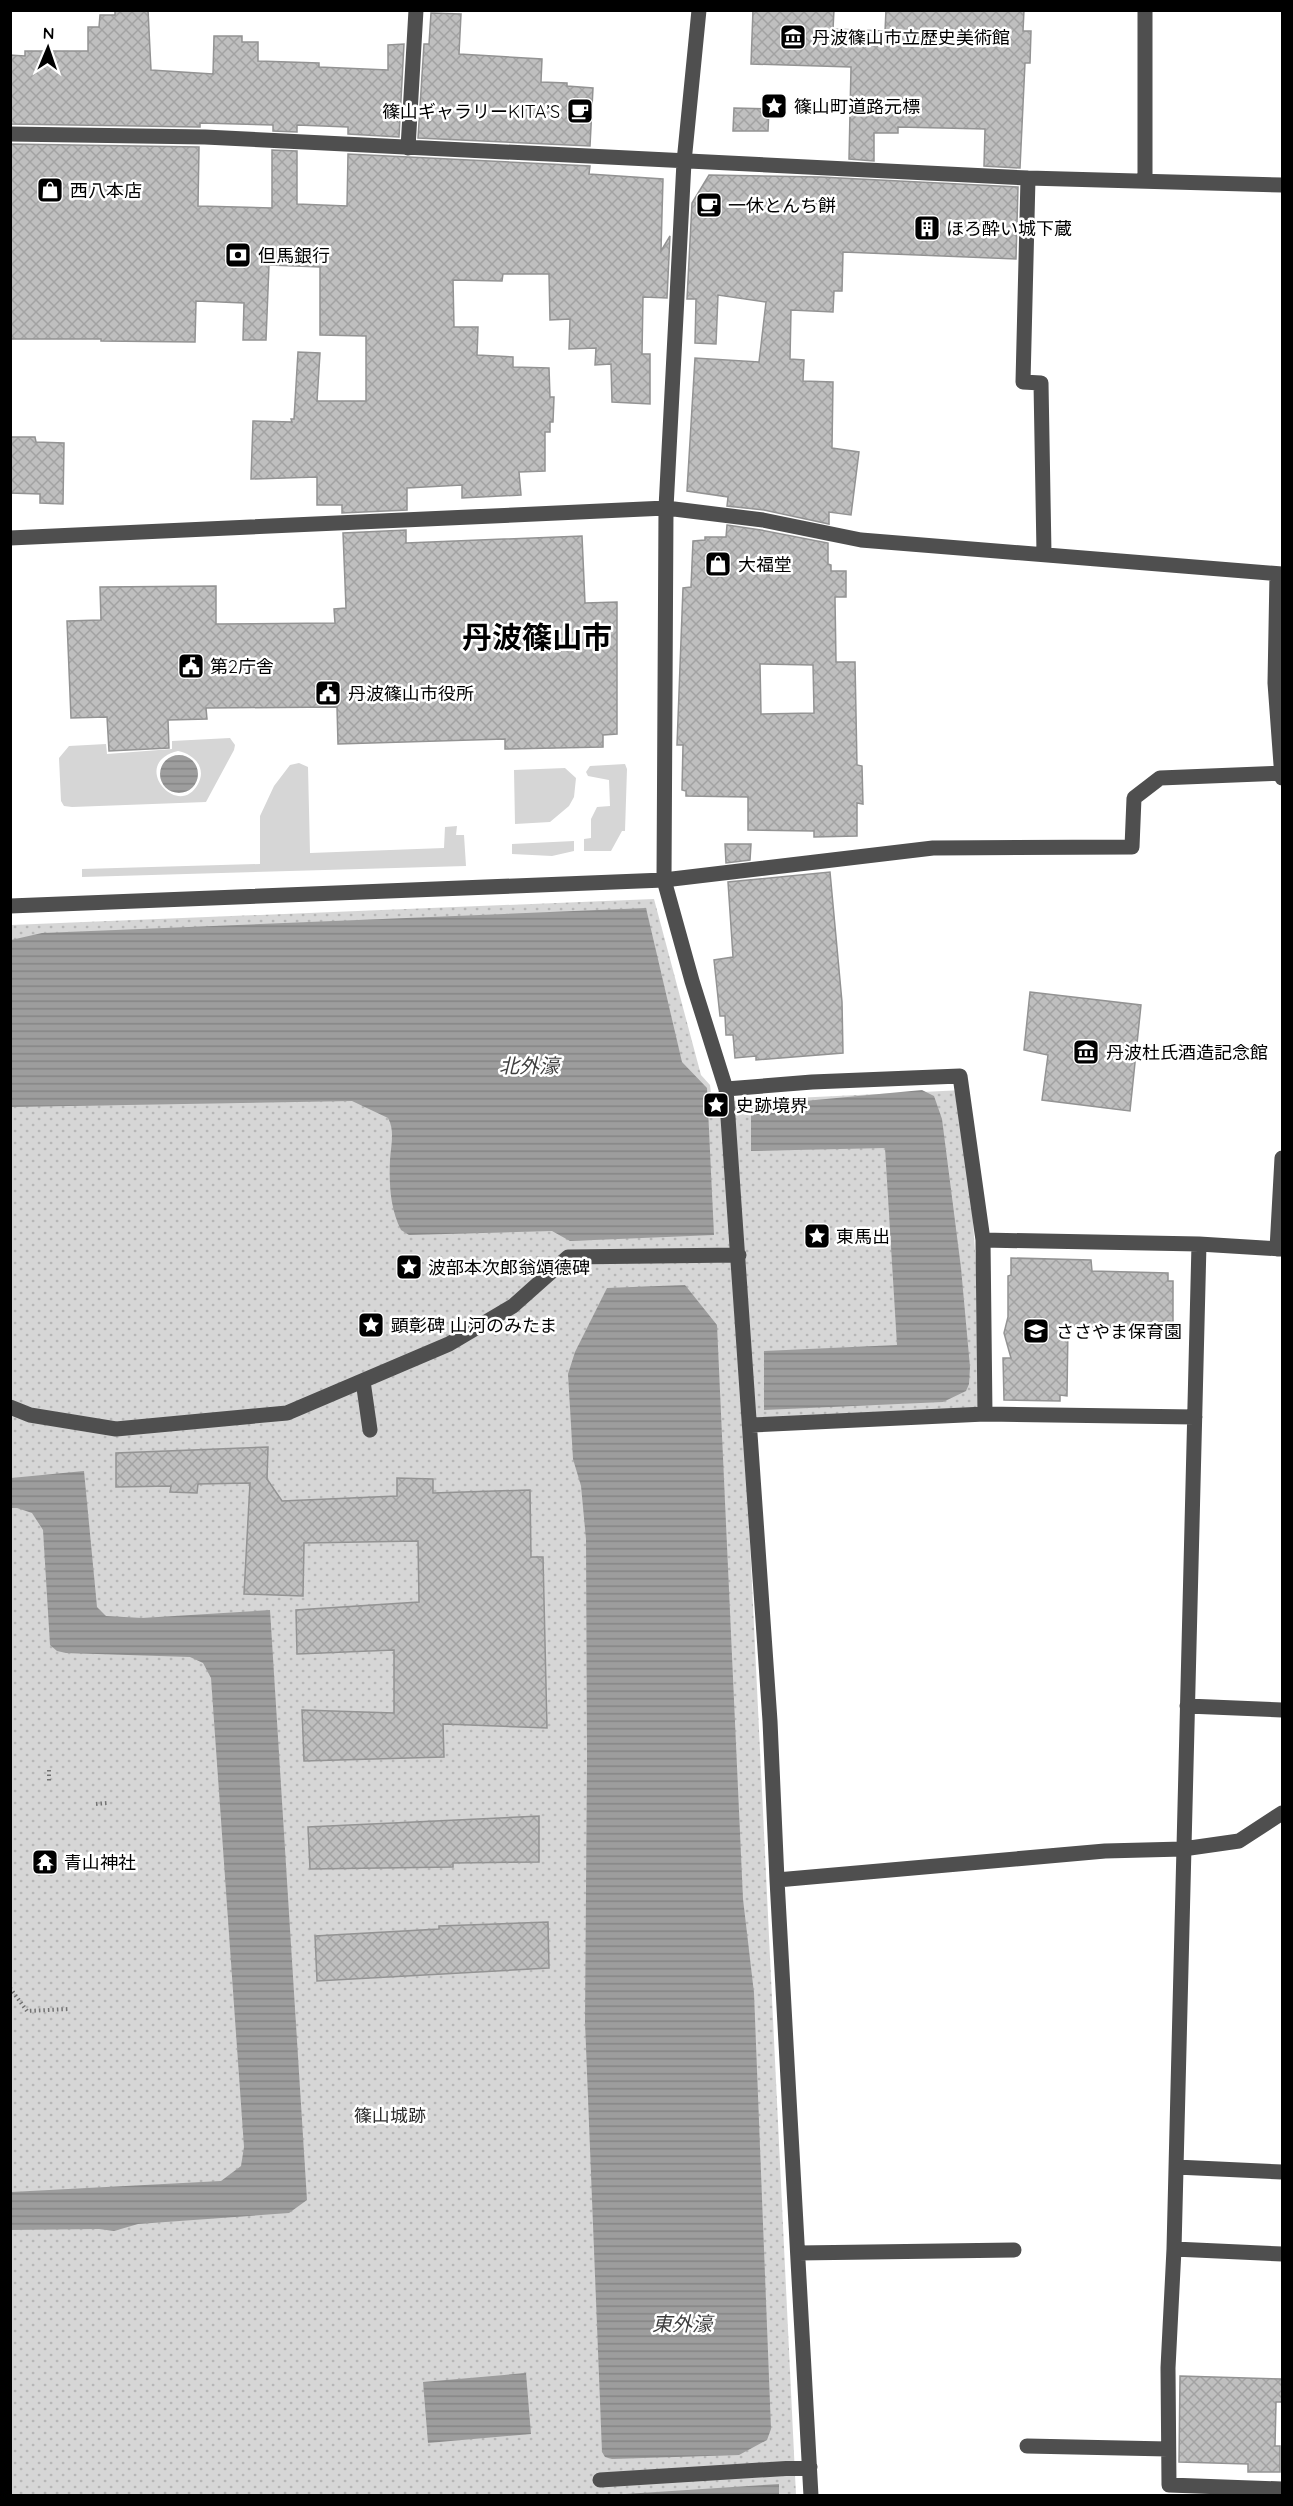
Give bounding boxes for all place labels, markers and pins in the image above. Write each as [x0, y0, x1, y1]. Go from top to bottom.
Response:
museum icon: 丹波篠山市立歴史美術館 [778, 22, 808, 52]
place label: 丹波篠山市立歴史美術館 [812, 26, 1010, 49]
place icon: 篠山町道路元標 [759, 91, 789, 121]
place label: 篠山町道路元標 [794, 95, 920, 118]
cafe icon: 篠山ギャラリーKITA’S [565, 96, 595, 126]
place label: 篠山ギャラリーKITA’S [382, 100, 560, 123]
shop icon: 西八本店 [35, 175, 65, 205]
place label: 西八本店 [70, 179, 142, 202]
cafe icon: 一休とんち餅 [694, 190, 724, 220]
place label: 一休とんち餅 [728, 194, 836, 217]
building icon: ほろ酔い城下蔵 [912, 213, 942, 243]
place label: ほろ酔い城下蔵 [946, 217, 1072, 240]
bank icon: 但馬銀行 [223, 240, 253, 270]
place label: 但馬銀行 [258, 244, 330, 267]
shop icon: 大福堂 [703, 549, 733, 579]
place label: 大福堂 [738, 553, 792, 576]
public building icon: 第2庁舎 [176, 651, 206, 681]
place label: 第2庁舎 [210, 655, 274, 678]
public building icon: 丹波篠山市役所 [313, 678, 343, 708]
place label: 丹波篠山市役所 [348, 682, 474, 705]
museum icon: 丹波杜氏酒造記念館 [1071, 1037, 1101, 1067]
place label: 丹波杜氏酒造記念館 [1106, 1041, 1268, 1064]
place icon: 史跡境界 [701, 1090, 731, 1120]
place label: 史跡境界 [736, 1094, 808, 1117]
place icon: 東馬出 [802, 1221, 832, 1251]
place label: 東馬出 [836, 1225, 890, 1248]
place icon: 波部本次郎翁頌德碑 [394, 1252, 424, 1282]
place label: 波部本次郎翁頌德碑 [428, 1256, 590, 1279]
place icon: 顕彰碑 山河のみたま [356, 1310, 386, 1340]
place label: 顕彰碑 山河のみたま [391, 1314, 557, 1337]
school or university icon: ささやま保育園 [1021, 1316, 1051, 1346]
place label: ささやま保育園 [1056, 1320, 1182, 1343]
temple icon: 青山神社 [30, 1847, 60, 1877]
place label: 青山神社 [64, 1851, 136, 1874]

